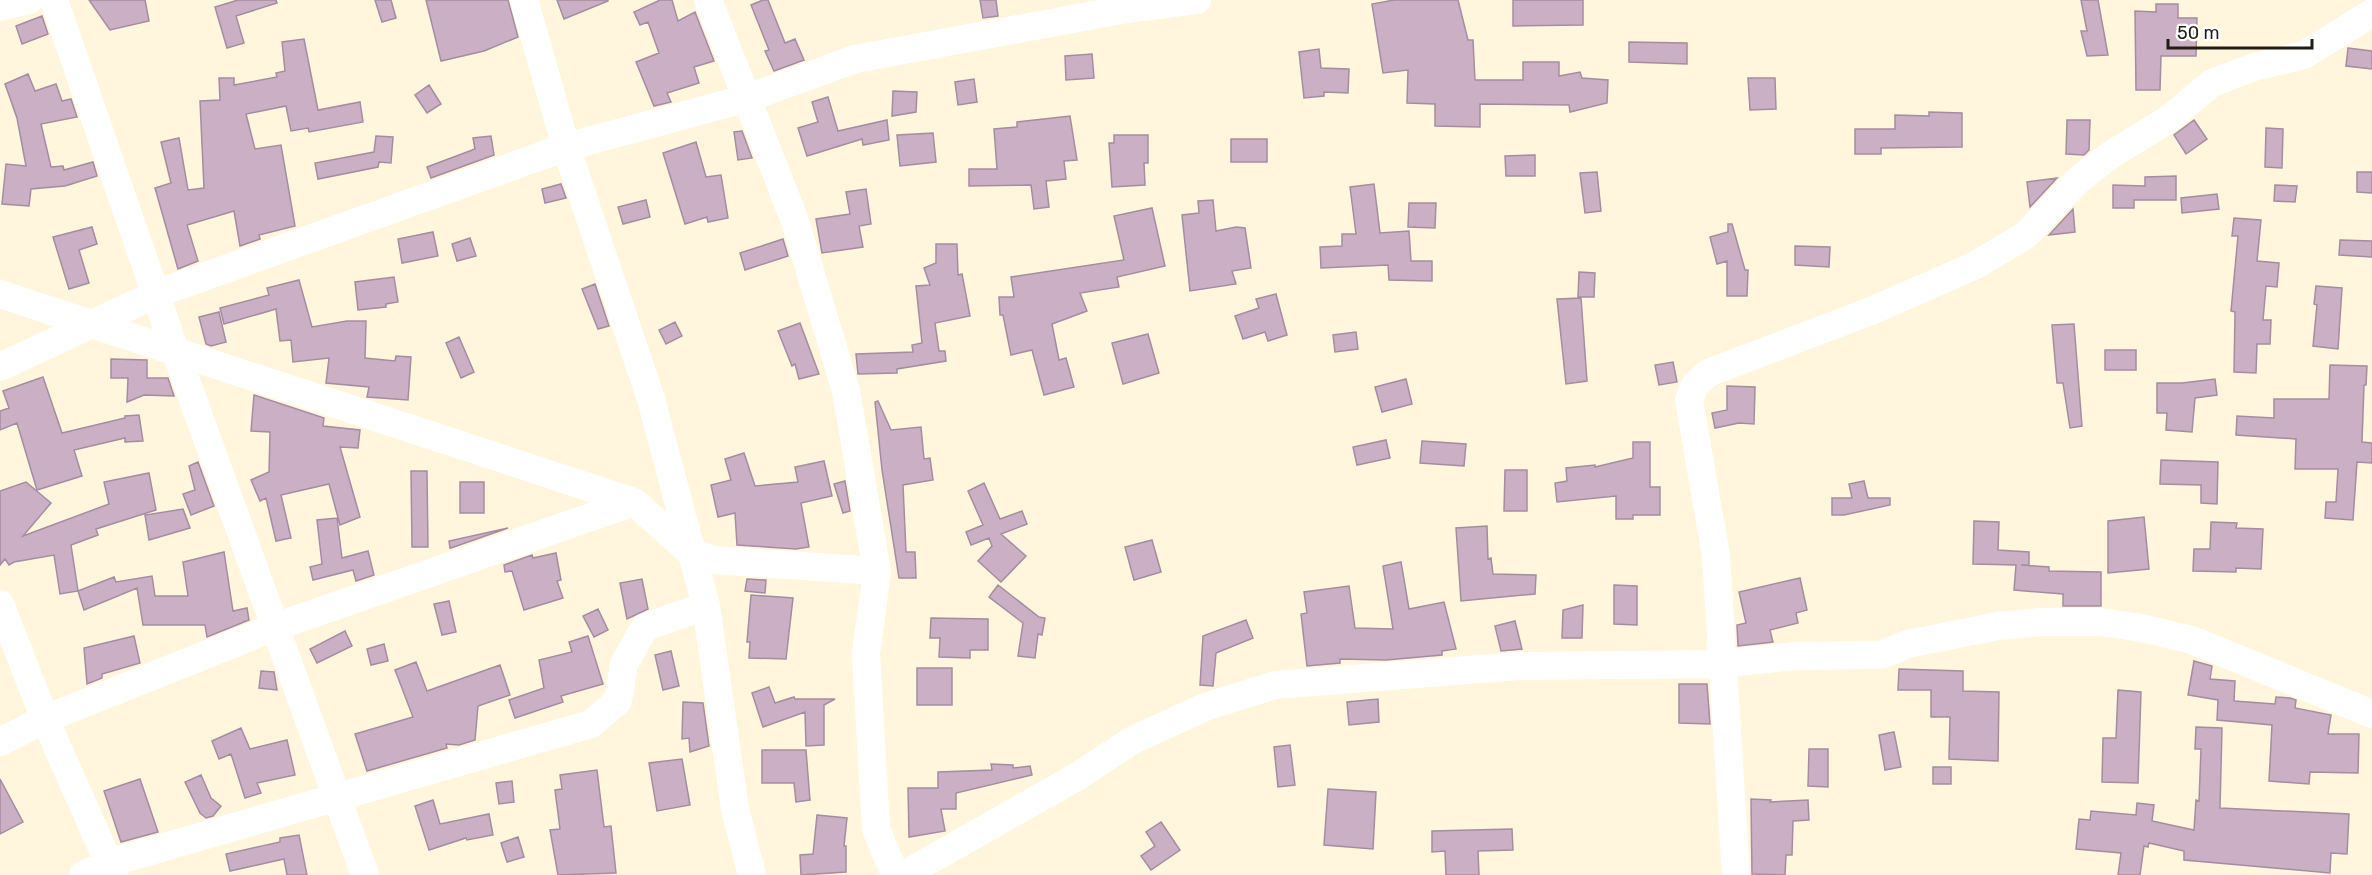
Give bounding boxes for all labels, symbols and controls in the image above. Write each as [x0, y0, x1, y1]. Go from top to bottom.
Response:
scale bar [2168, 12, 2312, 50]
text: 50 m [2177, 22, 2220, 44]

